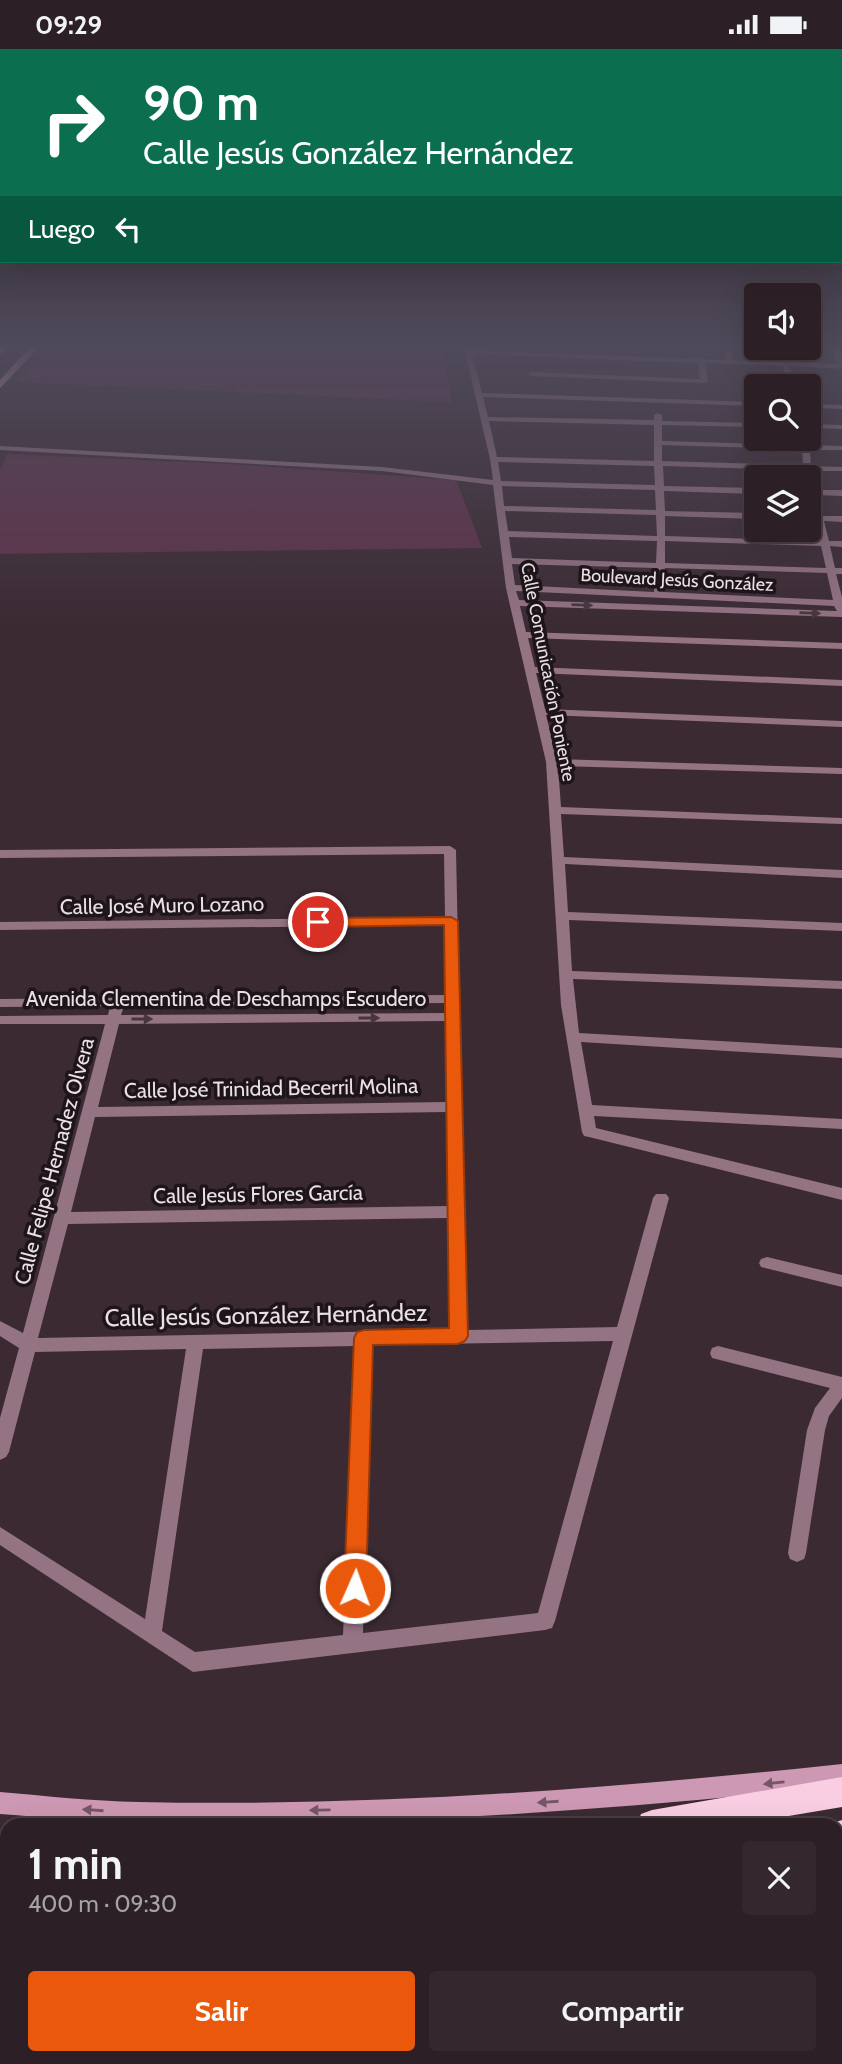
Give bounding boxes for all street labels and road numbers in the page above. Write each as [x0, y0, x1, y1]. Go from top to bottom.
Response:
street label: Calle Comunicación Poniente [516, 561, 580, 783]
street label: Boulevard Jesús González [580, 564, 775, 596]
street label: Calle José Muro Lozano [60, 891, 264, 919]
street label: Avenida Clementina de Deschamps Escudero [26, 986, 426, 1011]
street label: Calle Felipe Hernadez Olvera [9, 1035, 99, 1287]
street label: Calle José Trinidad Becerril Molina [124, 1073, 418, 1103]
street label: Calle Jesús Flores García [153, 1180, 363, 1208]
street label: Calle Jesús González Hernández [104, 1298, 428, 1332]

